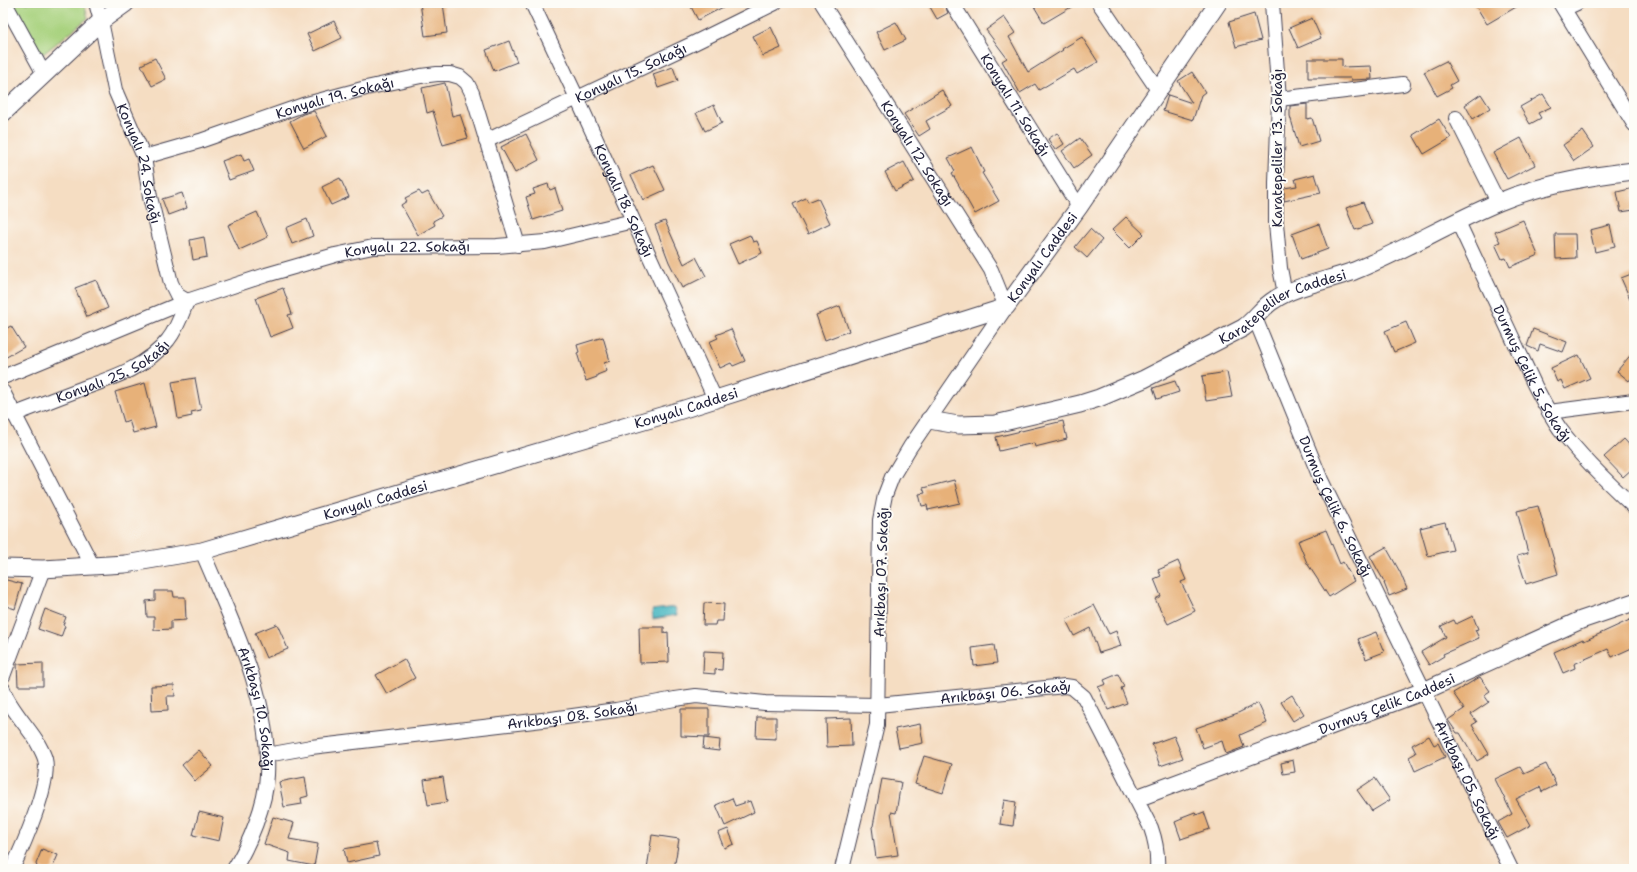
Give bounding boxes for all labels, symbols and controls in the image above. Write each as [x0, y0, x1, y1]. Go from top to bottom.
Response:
street label: Konyalı 15. Sokağı [572, 39, 689, 107]
street label: Konyalı 11. Sokağı [977, 50, 1054, 160]
street label: Karatepeliler 13. Sokağı [1268, 69, 1286, 227]
street label: Konyalı 19. Sokağı [273, 73, 396, 123]
street label: Konyalı 12. Sokağı [877, 97, 957, 210]
street label: Konyalı 24. Sokağı [113, 100, 165, 226]
street label: Konyalı 18. Sokağı [590, 141, 658, 260]
street label: Konyalı Caddesi [1003, 209, 1081, 306]
street label: Konyalı 22. Sokağı [343, 237, 470, 262]
street label: Karatepeliler Caddesi [1215, 265, 1348, 348]
street label: Durmuş Çelik 5. Sokağı [1489, 302, 1576, 446]
street label: Konyalı 25. Sokağı [53, 336, 173, 407]
street label: Konyalı Caddesi [632, 384, 740, 432]
street label: Durmuş Çelik 6. Sokağı [1295, 433, 1376, 580]
street label: Konyalı Caddesi [321, 476, 430, 524]
street label: Arıkbaşı 07. Sokağı [870, 507, 892, 637]
street label: Arıkbaşı 10. Sokağı [234, 644, 276, 771]
street label: Durmuş Çelik Caddesi [1316, 669, 1458, 738]
street label: Arıkbaşı 06. Sokağı [939, 677, 1073, 708]
street label: Arıkbaşı 08. Sokağı [506, 697, 639, 733]
street label: Arıkbaşı 05. Sokağı [1431, 718, 1504, 843]

